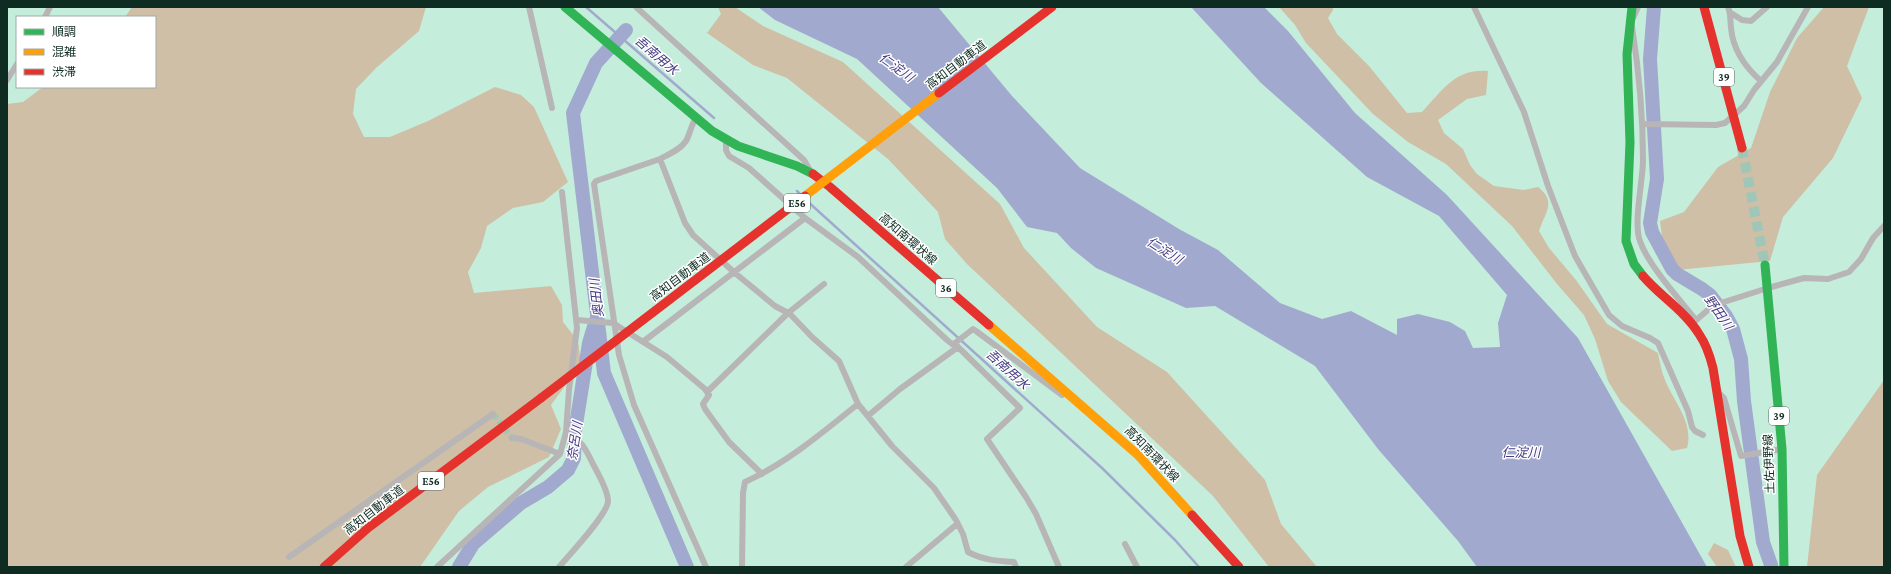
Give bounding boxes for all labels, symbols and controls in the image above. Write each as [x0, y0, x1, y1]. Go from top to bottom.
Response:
legend [16, 16, 156, 88]
text: 順調 [52, 25, 76, 39]
water label: 吾南用水 [632, 33, 683, 79]
street label: 高知自動車道 [923, 38, 989, 92]
text: 混雑 [52, 45, 76, 59]
water label: 仁淀川 [877, 50, 919, 86]
text: 渋滞 [52, 65, 76, 79]
road number: 39 [1714, 68, 1734, 86]
road number: E56 [784, 194, 810, 212]
street label: 高知南環状線 [876, 210, 940, 268]
water label: 仁淀川 [1144, 234, 1187, 268]
street label: 高知自動車道 [647, 250, 713, 304]
water label: 奥田川 [586, 276, 606, 318]
road number: 36 [936, 279, 956, 297]
water label: 野田川 [1701, 292, 1737, 334]
water label: 吾南用水 [983, 346, 1033, 394]
road number: 39 [1769, 407, 1789, 425]
water label: 奈呂川 [564, 419, 585, 462]
street label: 高知南環状線 [1122, 423, 1182, 485]
street label: 土佐伊野線 [1761, 434, 1777, 494]
water label: 仁淀川 [1501, 445, 1542, 460]
road number: E56 [418, 472, 444, 490]
street label: 高知自動車道 [341, 482, 407, 538]

